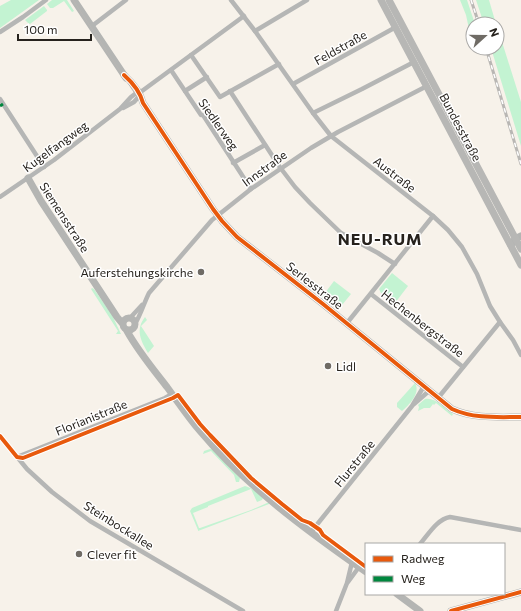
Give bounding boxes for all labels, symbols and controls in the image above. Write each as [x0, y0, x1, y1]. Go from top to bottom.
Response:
scale bar [18, 16, 91, 42]
north arrow [465, 16, 505, 56]
text: 100 m [24, 22, 58, 36]
text: N [487, 26, 502, 38]
street label: Feldstraße [311, 27, 369, 67]
street label: Bundesstraße [437, 91, 485, 163]
street label: Siedlerweg [196, 95, 242, 153]
street label: Kugelfangweg [20, 117, 91, 174]
street label: Innstraße [239, 147, 289, 189]
street label: Austraße [371, 153, 419, 195]
street label: Siemensstraße [37, 179, 93, 255]
district label: NEU-RUM [338, 229, 422, 248]
street label: Serlesstraße [284, 259, 346, 311]
place label: Auferstehungskirche [80, 265, 193, 279]
marker: Auferstehungskirche [196, 267, 206, 277]
street label: Hechenbergstraße [379, 286, 467, 360]
place label: Lidl [336, 359, 356, 373]
marker: Lidl [323, 361, 333, 371]
street label: Florianistraße [53, 396, 129, 438]
street label: Flurstraße [331, 437, 377, 489]
street label: Steinbockallee [81, 498, 157, 552]
legend [365, 543, 505, 595]
place label: Clever fit [87, 547, 137, 561]
marker: Clever fit [74, 549, 84, 559]
text: Radweg [401, 551, 445, 565]
text: Weg [401, 571, 426, 585]

